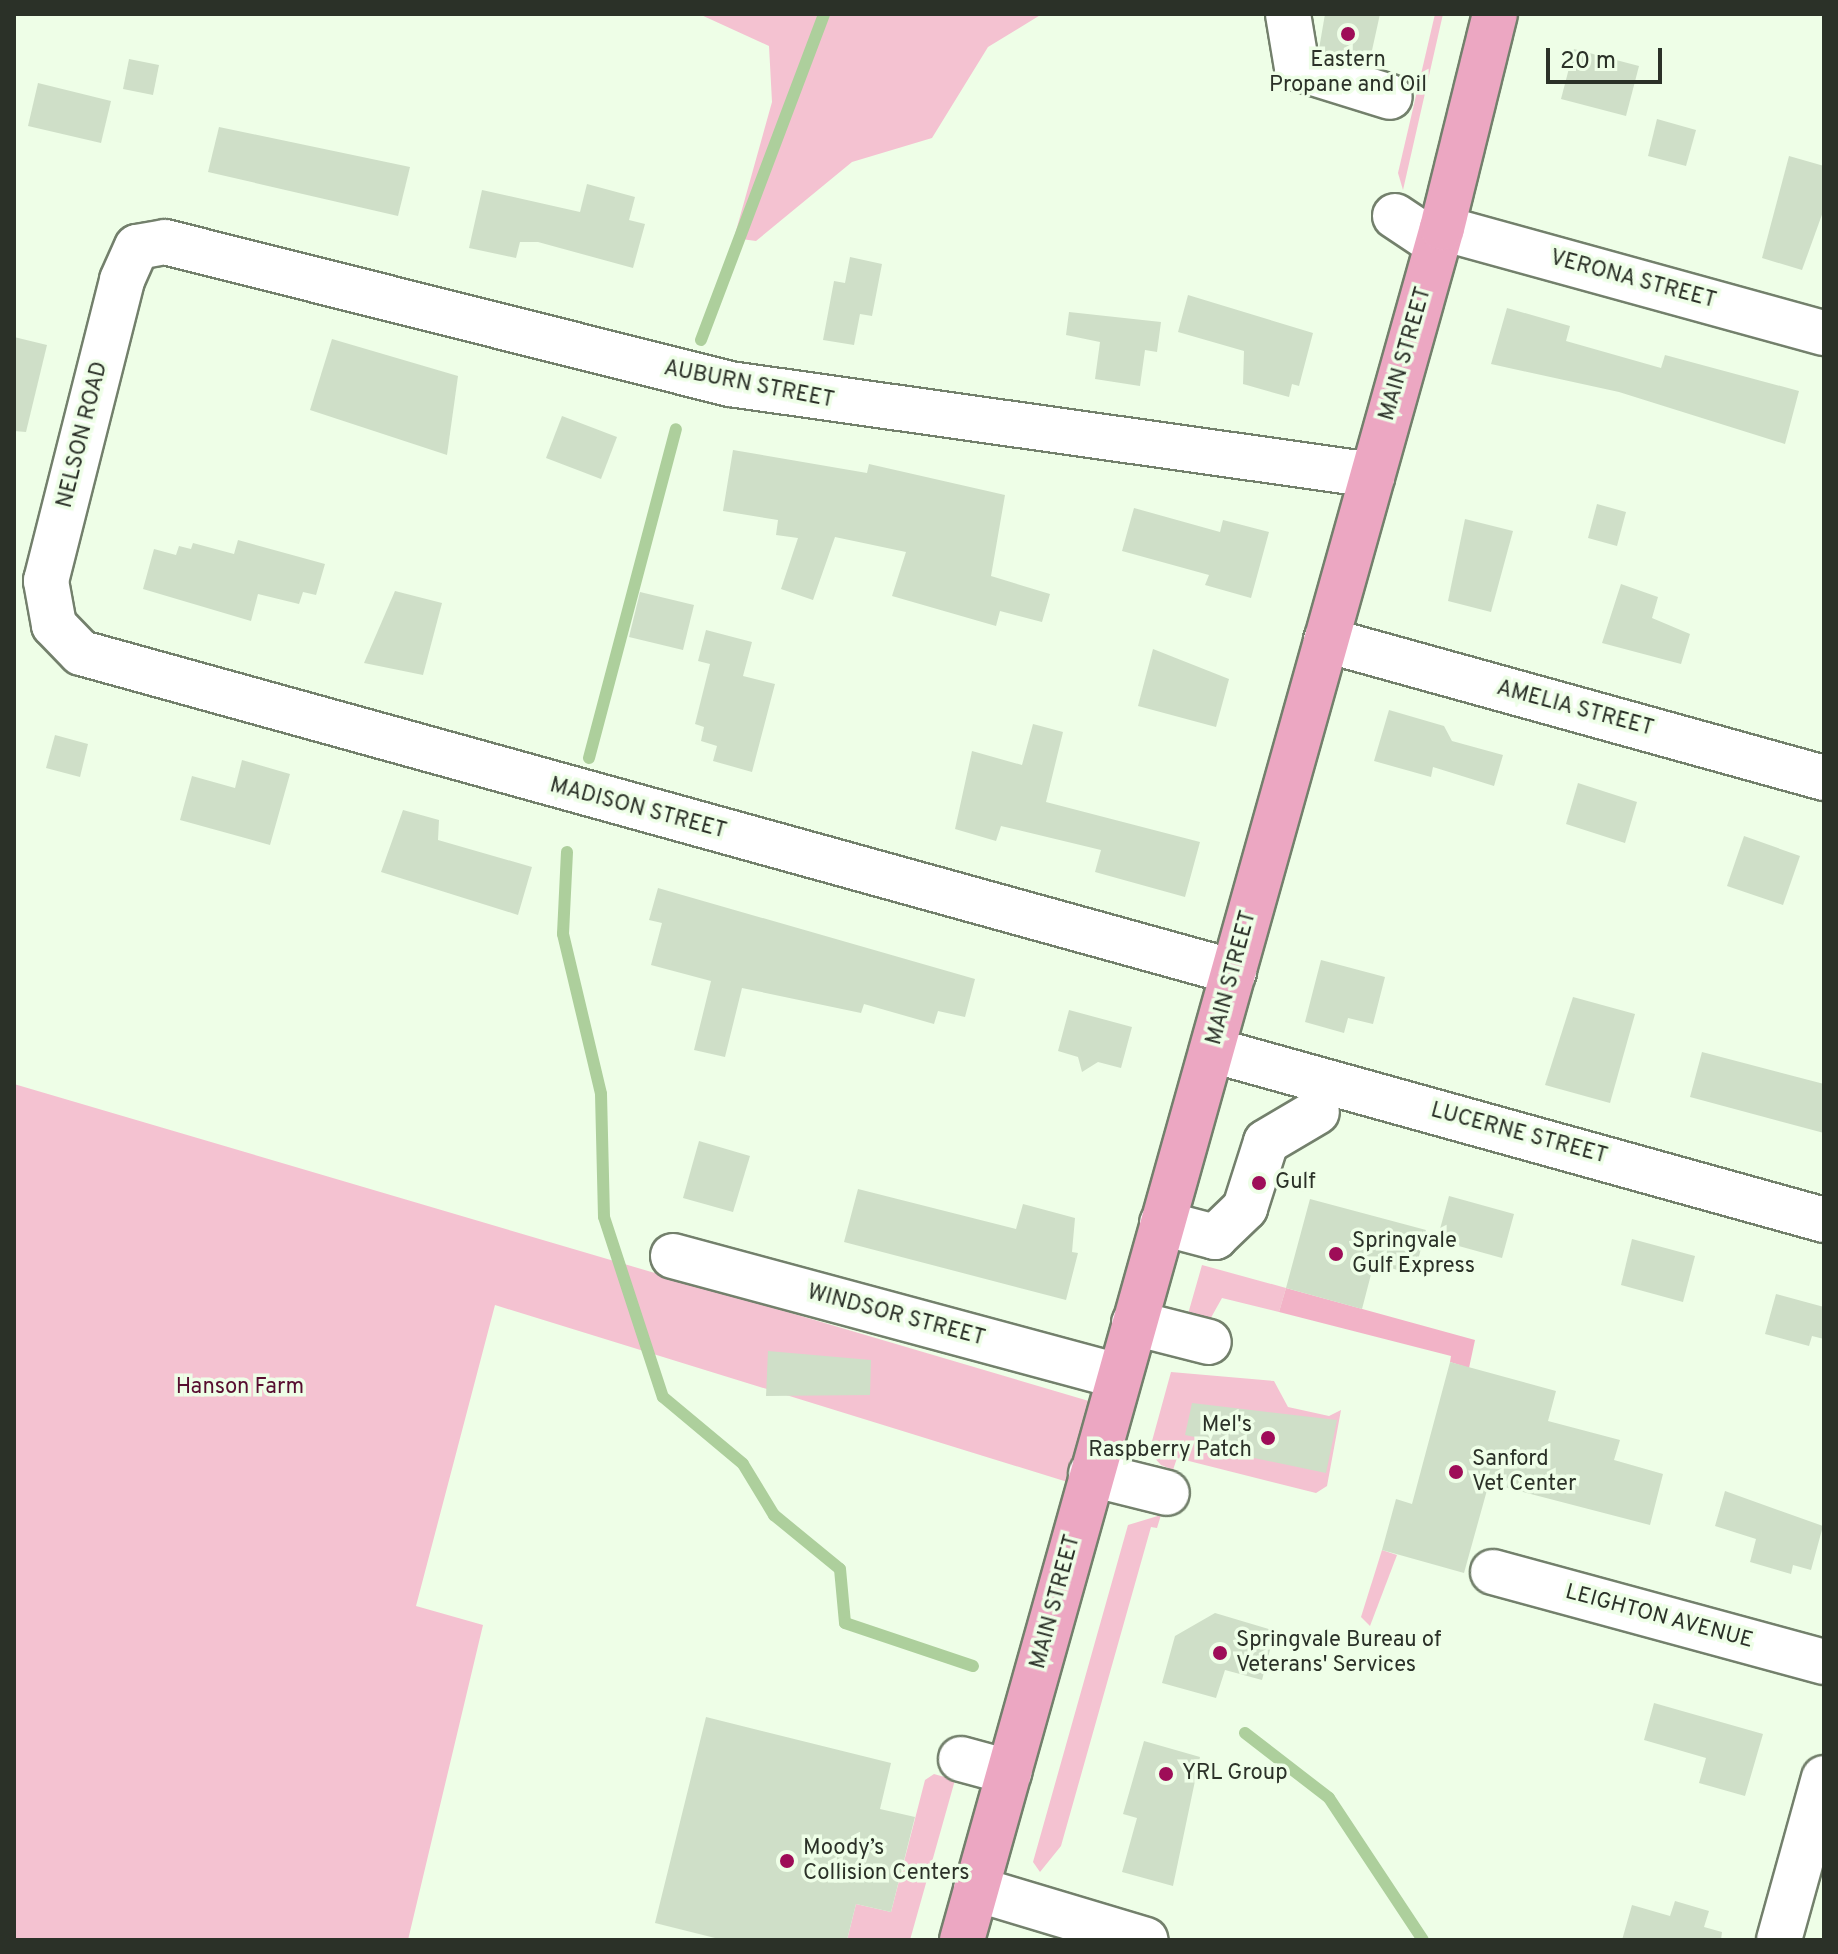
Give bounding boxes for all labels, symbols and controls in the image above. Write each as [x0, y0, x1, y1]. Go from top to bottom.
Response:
marker: Eastern Propane and Oil [1339, 25, 1357, 43]
scale bar [1550, 32, 1666, 82]
place label: Eastern Propane and Oil [1269, 47, 1427, 98]
text: 20 m [1560, 47, 1616, 77]
street label: VERONA STREET [1547, 245, 1719, 315]
street label: MAIN STREET [1374, 284, 1438, 424]
street label: AUBURN STREET [662, 356, 836, 414]
street label: NELSON ROAD [52, 359, 114, 511]
street label: AMELIA STREET [1493, 675, 1657, 743]
street label: MADISON STREET [547, 773, 729, 845]
street label: MAIN STREET [1201, 908, 1263, 1048]
street label: LUCERNE STREET [1428, 1098, 1610, 1170]
place label: Gulf [1275, 1170, 1316, 1196]
marker: Gulf [1250, 1174, 1268, 1192]
place label: Springvale Gulf Express [1352, 1228, 1475, 1280]
marker: Springvale Gulf Express [1327, 1245, 1345, 1263]
street label: WINDSOR STREET [804, 1280, 988, 1352]
park label: Hanson Farm [176, 1375, 304, 1401]
place label: Mel's Raspberry Patch [1088, 1412, 1252, 1464]
marker: Mel's Raspberry Patch [1259, 1429, 1277, 1447]
place label: Sanford Vet Center [1472, 1446, 1577, 1498]
marker: Sanford Vet Center [1447, 1463, 1465, 1481]
street label: MAIN STREET [1025, 1532, 1087, 1672]
street label: LEIGHTON AVENUE [1562, 1579, 1756, 1655]
place label: Springvale Bureau of Veterans' Services [1236, 1627, 1441, 1678]
marker: Springvale Bureau of Veterans' Services [1211, 1644, 1229, 1662]
place label: YRL Group [1182, 1761, 1288, 1787]
marker: YRL Group [1157, 1765, 1175, 1783]
place label: Moody’s Collision Centers [803, 1835, 970, 1886]
marker: Moody’s Collision Centers [778, 1852, 796, 1870]

